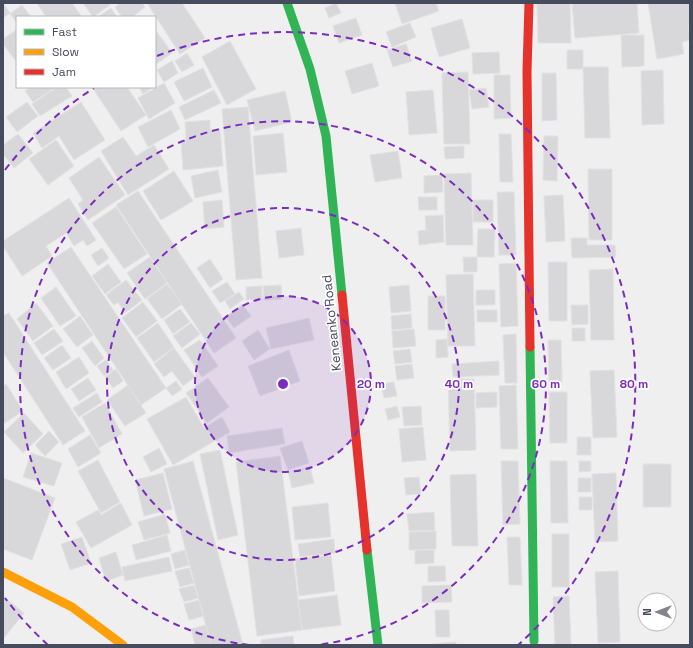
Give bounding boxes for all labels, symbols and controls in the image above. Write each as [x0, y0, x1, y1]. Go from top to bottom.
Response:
legend [16, 16, 156, 88]
text: Fast [52, 24, 77, 40]
text: Slow [52, 44, 79, 60]
text: Jam [52, 64, 76, 80]
street label: Keneanko Road [318, 274, 345, 372]
text: 20 m [357, 376, 385, 392]
text: 40 m [445, 376, 473, 392]
text: 60 m [532, 376, 560, 392]
text: 80 m [620, 376, 648, 392]
centre of rings [276, 377, 290, 391]
north arrow [637, 592, 677, 632]
text: N [640, 608, 654, 616]

